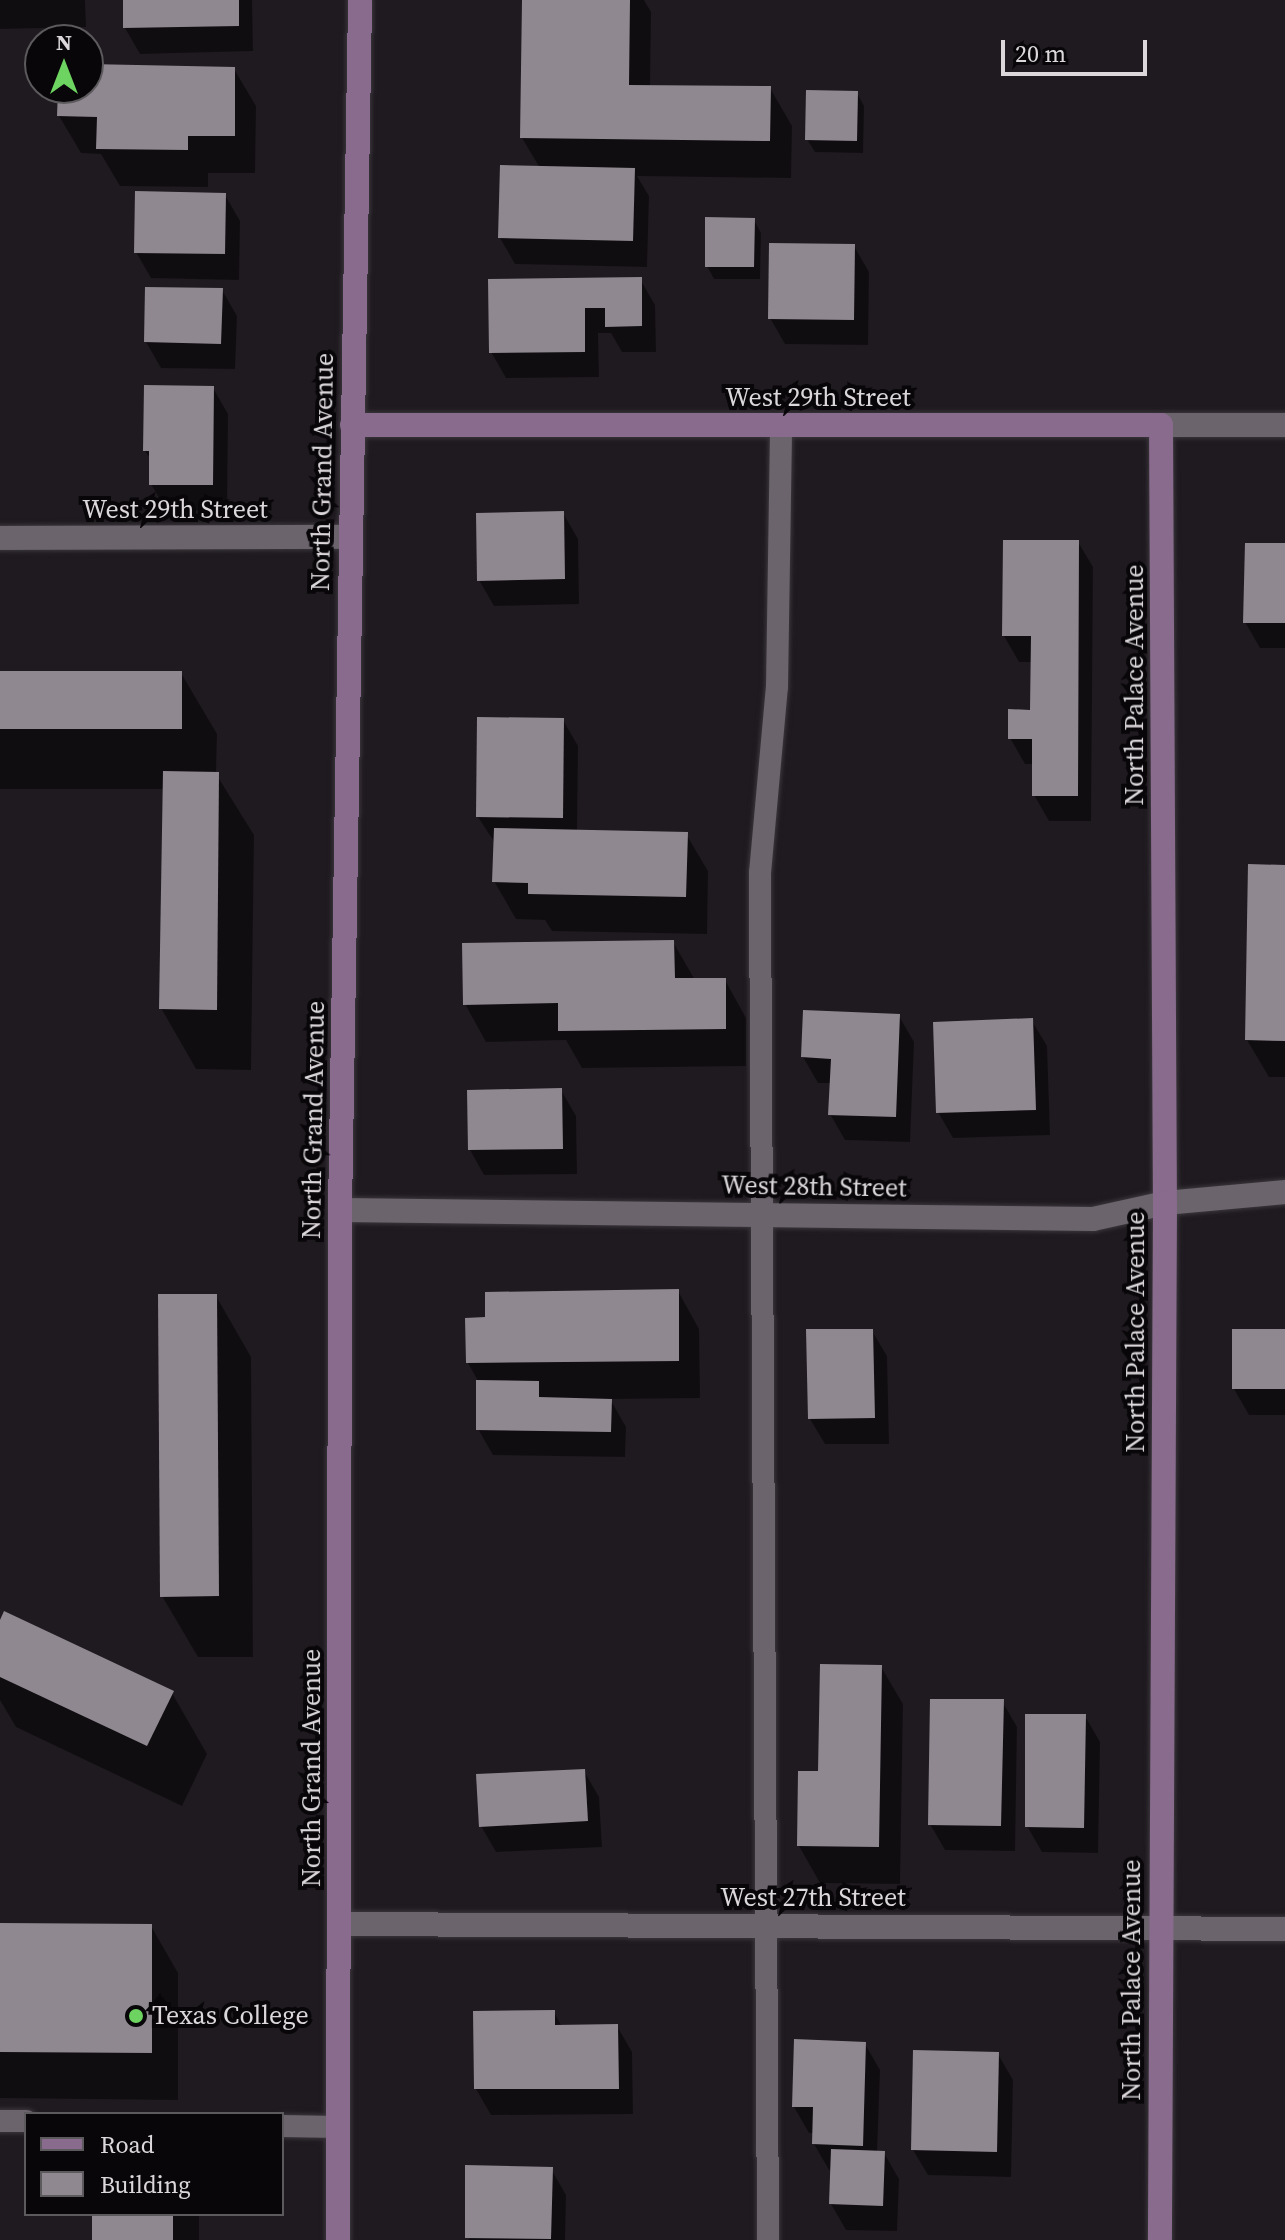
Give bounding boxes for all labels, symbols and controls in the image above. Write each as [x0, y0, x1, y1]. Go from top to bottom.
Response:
north arrow [24, 24, 104, 104]
scale bar [1005, 24, 1151, 74]
text: N [56, 27, 72, 57]
text: 20 m [1015, 37, 1066, 70]
street label: North Grand Avenue [305, 353, 341, 591]
street label: West 29th Street [725, 382, 911, 414]
street label: West 29th Street [82, 494, 268, 526]
street label: North Palace Avenue [1119, 564, 1151, 806]
street label: North Grand Avenue [296, 1001, 332, 1239]
street label: West 28th Street [721, 1170, 907, 1204]
street label: North Palace Avenue [1120, 1211, 1152, 1453]
street label: North Grand Avenue [296, 1649, 328, 1887]
street label: North Palace Avenue [1116, 1859, 1148, 2101]
street label: West 27th Street [720, 1882, 906, 1914]
place label: Texas College [152, 2000, 309, 2032]
marker: Texas College [127, 2007, 145, 2025]
legend [24, 2112, 284, 2216]
text: Road [100, 2128, 154, 2161]
text: Building [100, 2168, 191, 2201]

